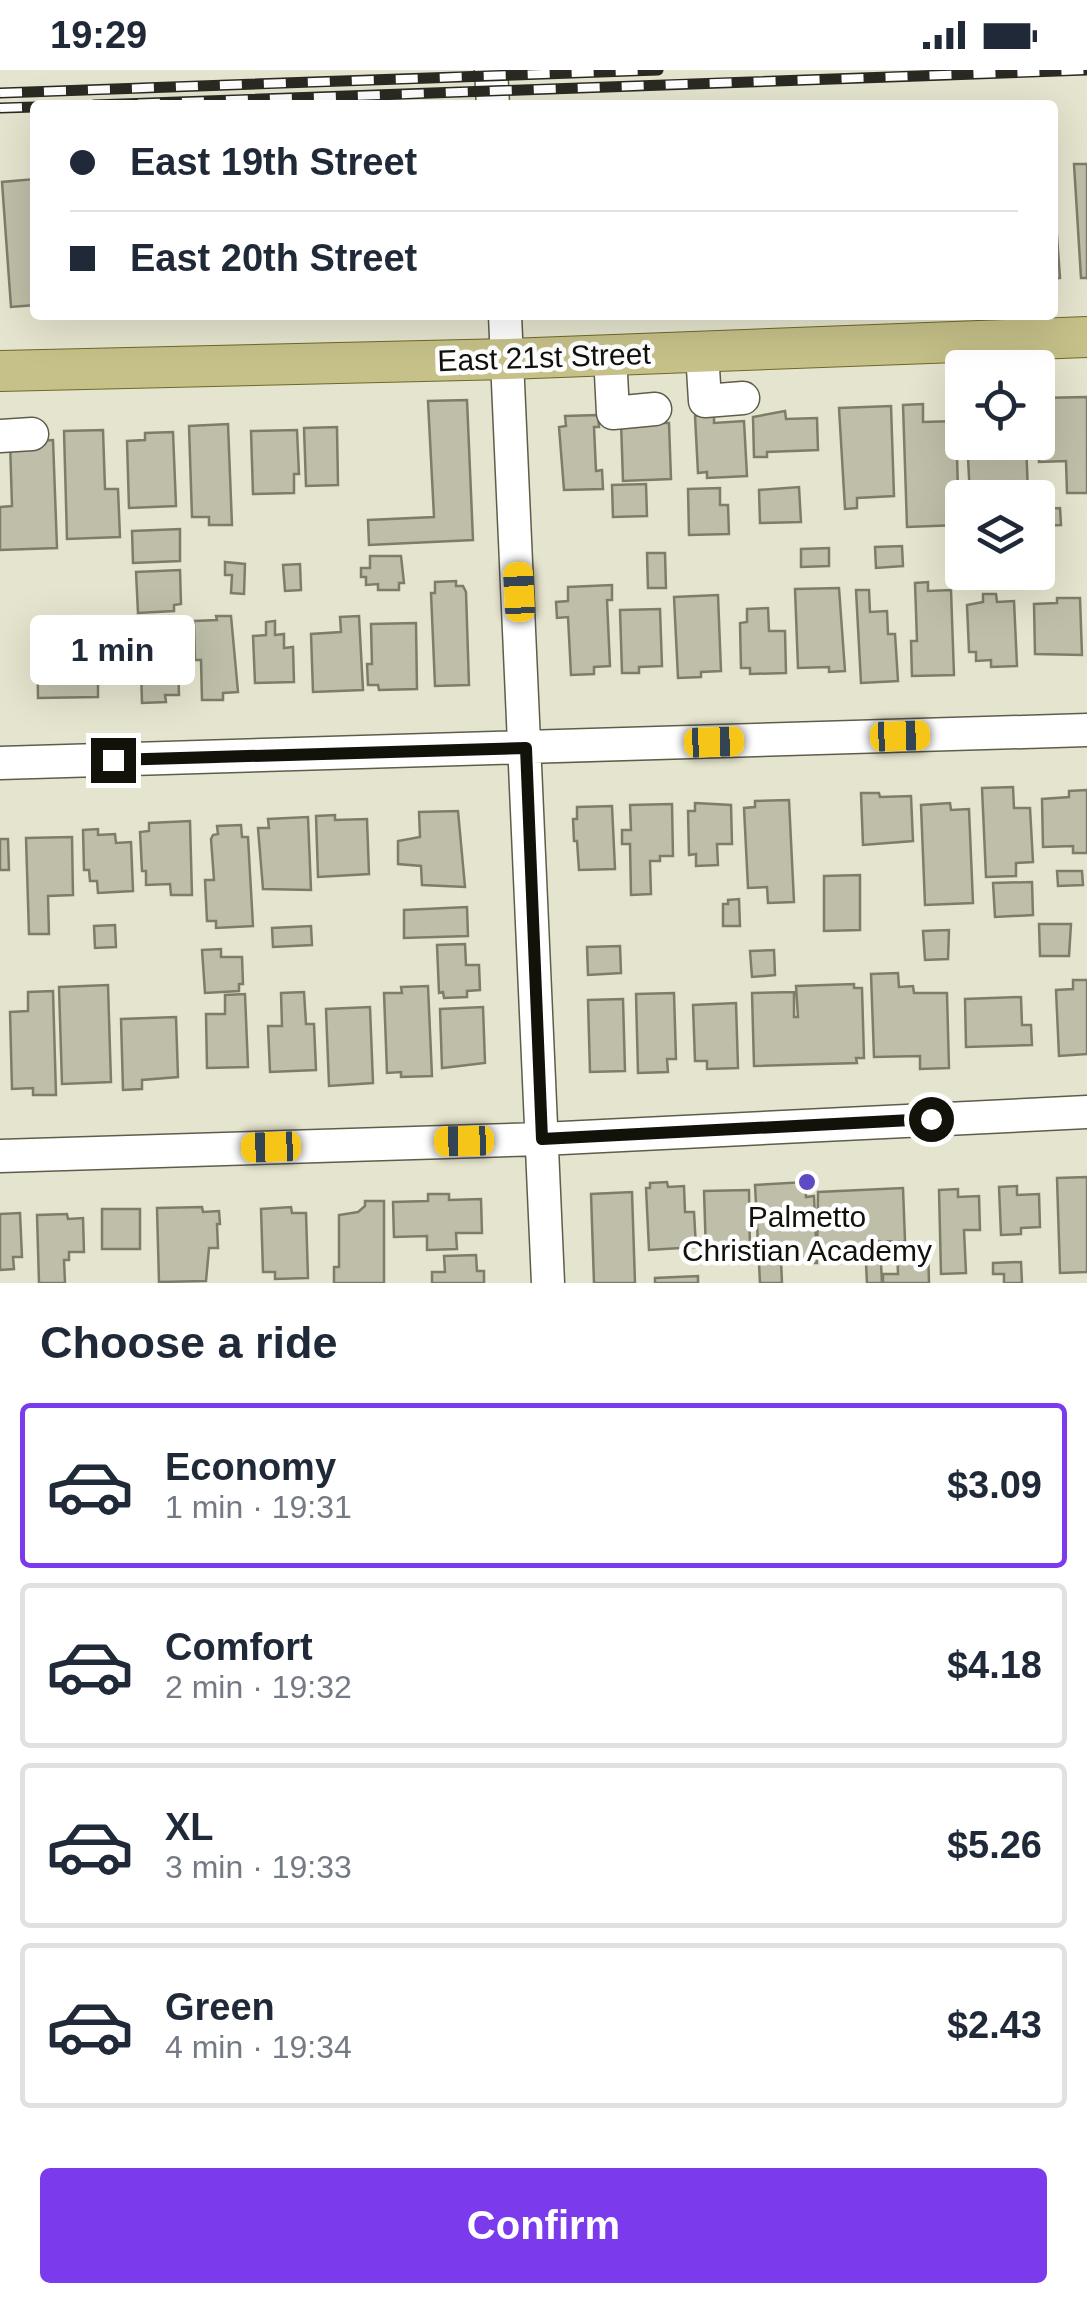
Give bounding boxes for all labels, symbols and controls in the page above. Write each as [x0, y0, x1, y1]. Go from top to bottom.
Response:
text: 19:29 [50, 14, 147, 56]
text: East 19th Street [130, 141, 417, 183]
text: East 20th Street [130, 237, 417, 279]
street label: East 21st Street [437, 337, 652, 377]
map controls [945, 350, 1055, 590]
button: locate [945, 350, 1055, 460]
button: layers [945, 480, 1055, 590]
car [502, 561, 536, 623]
callout: 1 min [31, 615, 196, 685]
text: 1 min [71, 632, 154, 668]
car [869, 720, 931, 752]
car [683, 726, 745, 758]
route end [91, 738, 136, 783]
route start [909, 1097, 954, 1142]
car [434, 1125, 494, 1157]
car [240, 1131, 302, 1163]
marker: Palmetto Christian Academy [796, 1171, 818, 1193]
place label: Palmetto Christian Academy [682, 1200, 932, 1267]
text: Choose a ride [40, 1317, 338, 1368]
icon: car [45, 1441, 135, 1531]
text: Economy [165, 1446, 336, 1488]
text: $3.09 [947, 1464, 1042, 1506]
text: 1 min · 19:31 [165, 1489, 352, 1525]
icon: car [45, 1621, 135, 1711]
text: Comfort [165, 1626, 313, 1668]
text: $4.18 [947, 1644, 1042, 1686]
text: 2 min · 19:32 [165, 1669, 352, 1705]
icon: car [45, 1801, 135, 1891]
text: XL [165, 1806, 214, 1848]
text: $5.26 [947, 1824, 1042, 1866]
text: 3 min · 19:33 [165, 1849, 352, 1885]
icon: car [45, 1981, 135, 2071]
text: Green [165, 1986, 275, 2028]
text: $2.43 [947, 2004, 1042, 2046]
text: 4 min · 19:34 [165, 2029, 352, 2065]
button: Confirm [40, 2168, 1047, 2283]

